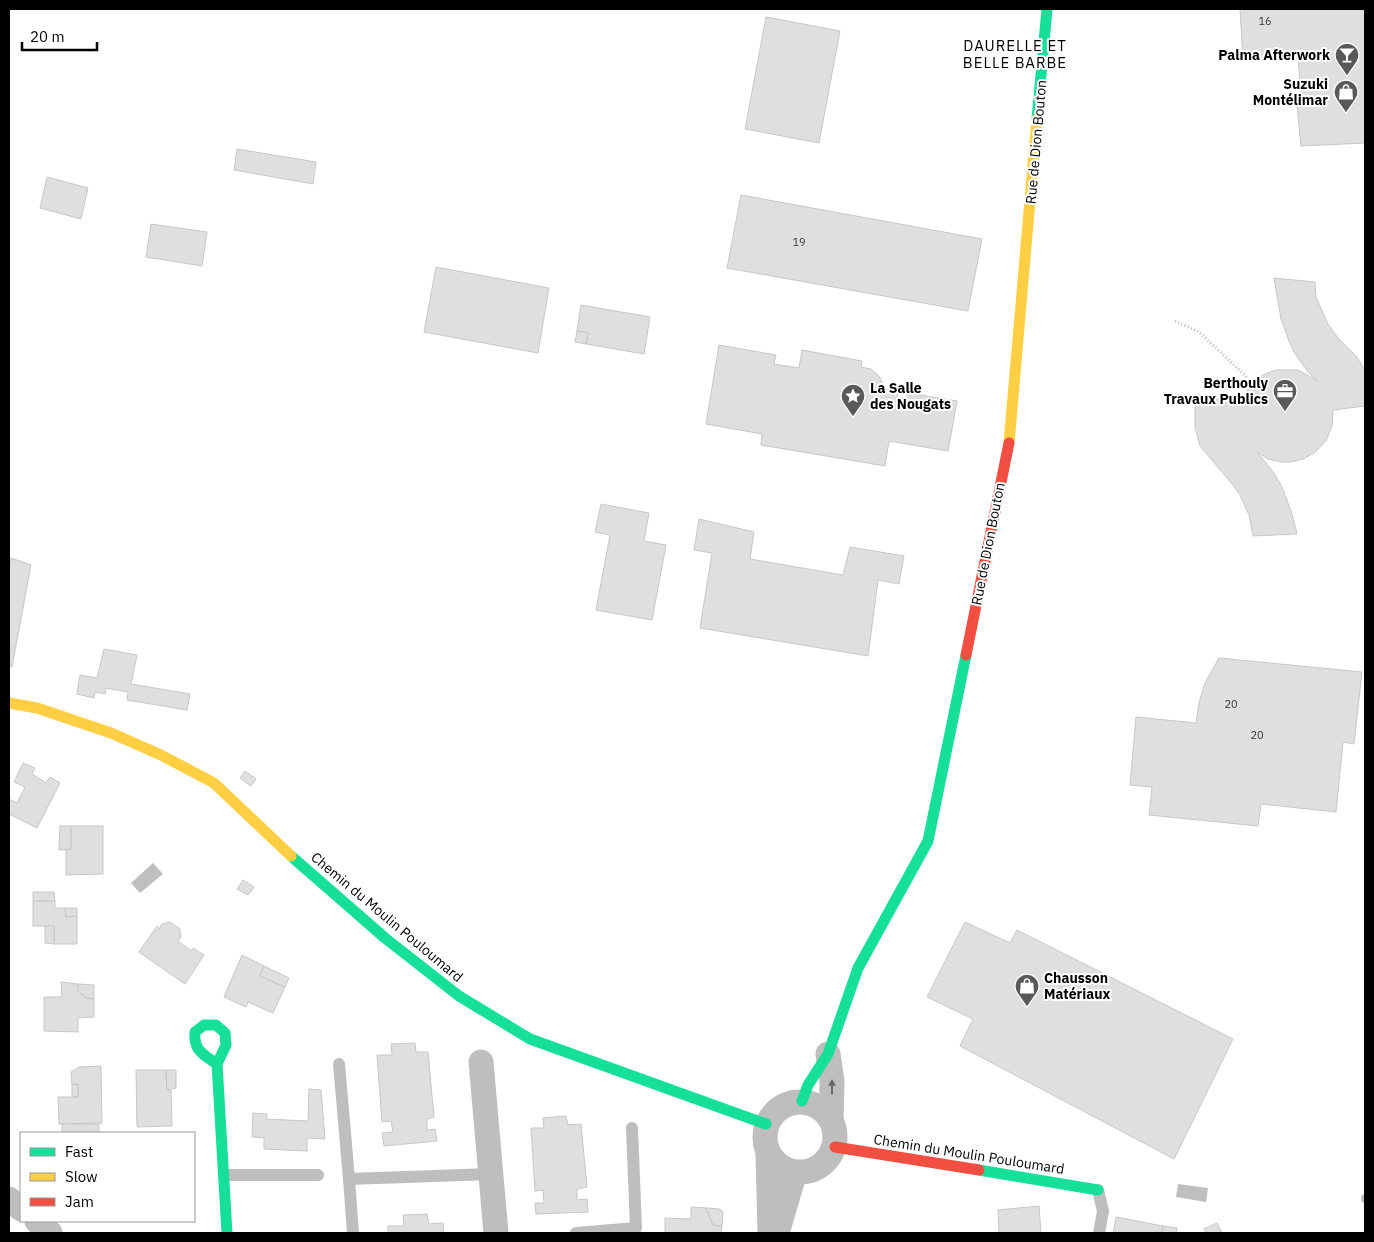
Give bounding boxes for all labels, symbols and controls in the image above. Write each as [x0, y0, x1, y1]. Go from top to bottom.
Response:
house number: 16 [1258, 14, 1272, 28]
scale bar [22, 20, 98, 52]
text: 20 m [30, 27, 65, 46]
district label: DAURELLE ET BELLE BARBE [963, 36, 1067, 72]
bar icon: Palma Afterwork [1334, 42, 1360, 76]
place label: Palma Afterwork [1218, 46, 1331, 64]
place label: Suzuki Montélimar [1253, 75, 1328, 109]
street label: Rue de Dion Bouton [1022, 79, 1050, 205]
shop icon: Suzuki Montélimar [1333, 79, 1359, 113]
house number: 19 [792, 235, 806, 249]
place label: Berthouly Travaux Publics [1164, 374, 1269, 408]
office icon: Berthouly Travaux Publics [1272, 378, 1298, 412]
place label: La Salle des Nougats [870, 379, 951, 413]
place icon: La Salle des Nougats [840, 383, 866, 417]
street label: Rue de Dion Bouton [967, 481, 1009, 607]
house number: 20 [1224, 697, 1238, 711]
house number: 20 [1250, 728, 1264, 742]
street label: Chemin du Moulin Pouloumard [307, 848, 467, 986]
place label: Chausson Matériaux [1044, 969, 1110, 1003]
shop icon: Chausson Matériaux [1014, 973, 1040, 1007]
one-way arrow [828, 1079, 836, 1095]
street label: Chemin du Moulin Pouloumard [872, 1130, 1066, 1178]
legend [20, 1132, 195, 1222]
text: Fast [65, 1142, 93, 1161]
text: Slow [65, 1167, 98, 1186]
text: Jam [65, 1192, 94, 1211]

